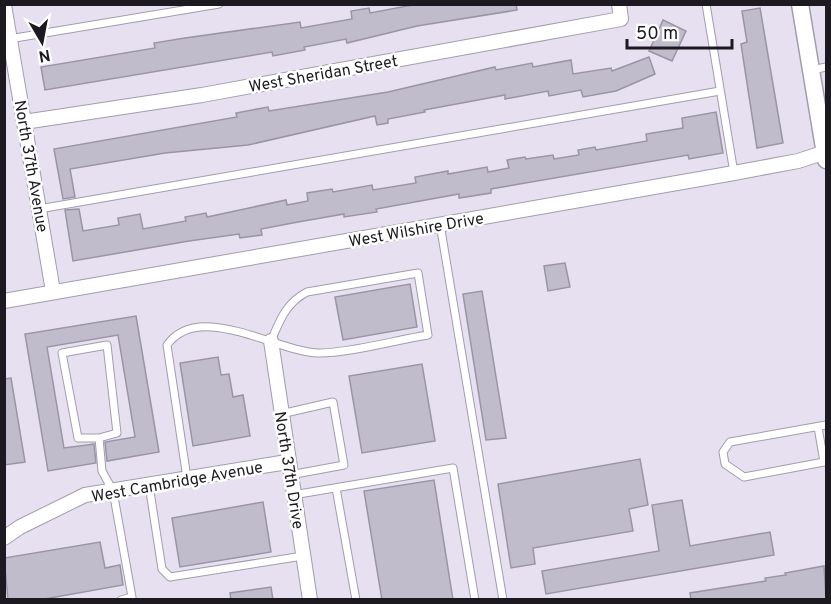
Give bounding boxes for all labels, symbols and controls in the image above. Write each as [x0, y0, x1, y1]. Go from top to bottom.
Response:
north arrow [12, 12, 72, 72]
scale bar [627, 12, 732, 50]
text: 50 m [636, 23, 678, 46]
text: N [37, 44, 52, 66]
street label: West Sheridan Street [247, 52, 399, 98]
street label: North 37th Avenue [9, 99, 52, 234]
street label: West Wilshire Drive [347, 209, 485, 253]
street label: North 37th Drive [269, 410, 307, 531]
street label: West Cambridge Avenue [90, 458, 265, 508]

